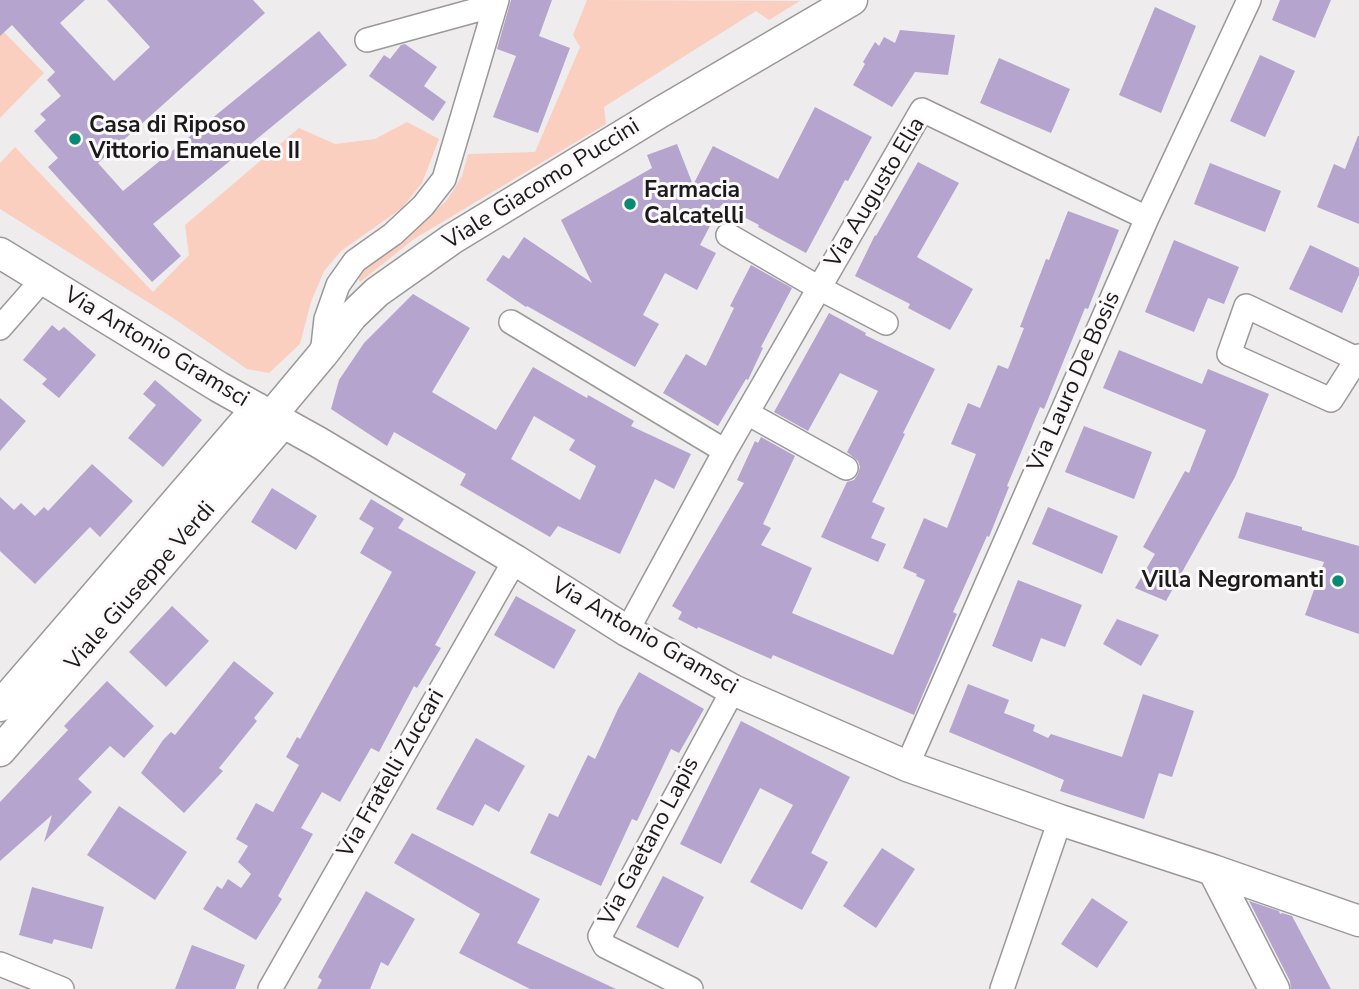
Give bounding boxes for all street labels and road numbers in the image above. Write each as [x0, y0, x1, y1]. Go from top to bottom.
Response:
street label: Viale Giacomo Puccini [439, 113, 645, 257]
street label: Via Augusto Elia [820, 113, 932, 273]
street label: Via Antonio Gramsci [59, 282, 253, 414]
street label: Via Lauro De Bosis [1023, 287, 1127, 477]
street label: Viale Giuseppe Verdi [60, 497, 222, 677]
street label: Via Antonio Gramsci [546, 572, 742, 702]
street label: Via Fratelli Zuccari [333, 685, 451, 863]
street label: Via Gaetano Lapis [594, 753, 706, 931]

